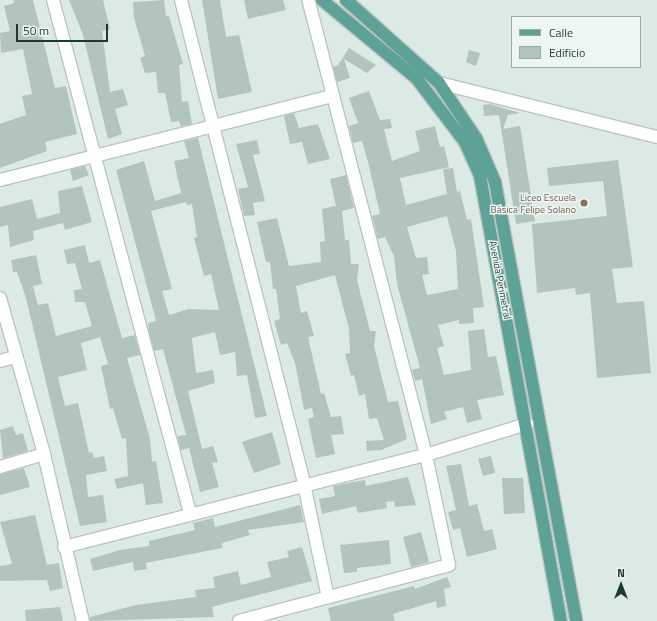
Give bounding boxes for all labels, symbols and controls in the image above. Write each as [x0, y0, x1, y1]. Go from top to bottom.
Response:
scale bar [18, 16, 110, 42]
legend [511, 16, 641, 68]
text: 50 m [23, 21, 49, 40]
text: Calle [549, 23, 573, 42]
text: Edificio [549, 43, 585, 62]
place label: Liceo Escuela Básica Felipe Solano [491, 191, 576, 214]
marker: Liceo Escuela Básica Felipe Solano [579, 198, 589, 208]
street label: Avenida Perimetral [486, 240, 514, 320]
north arrow [601, 565, 641, 605]
text: N [617, 565, 625, 581]

